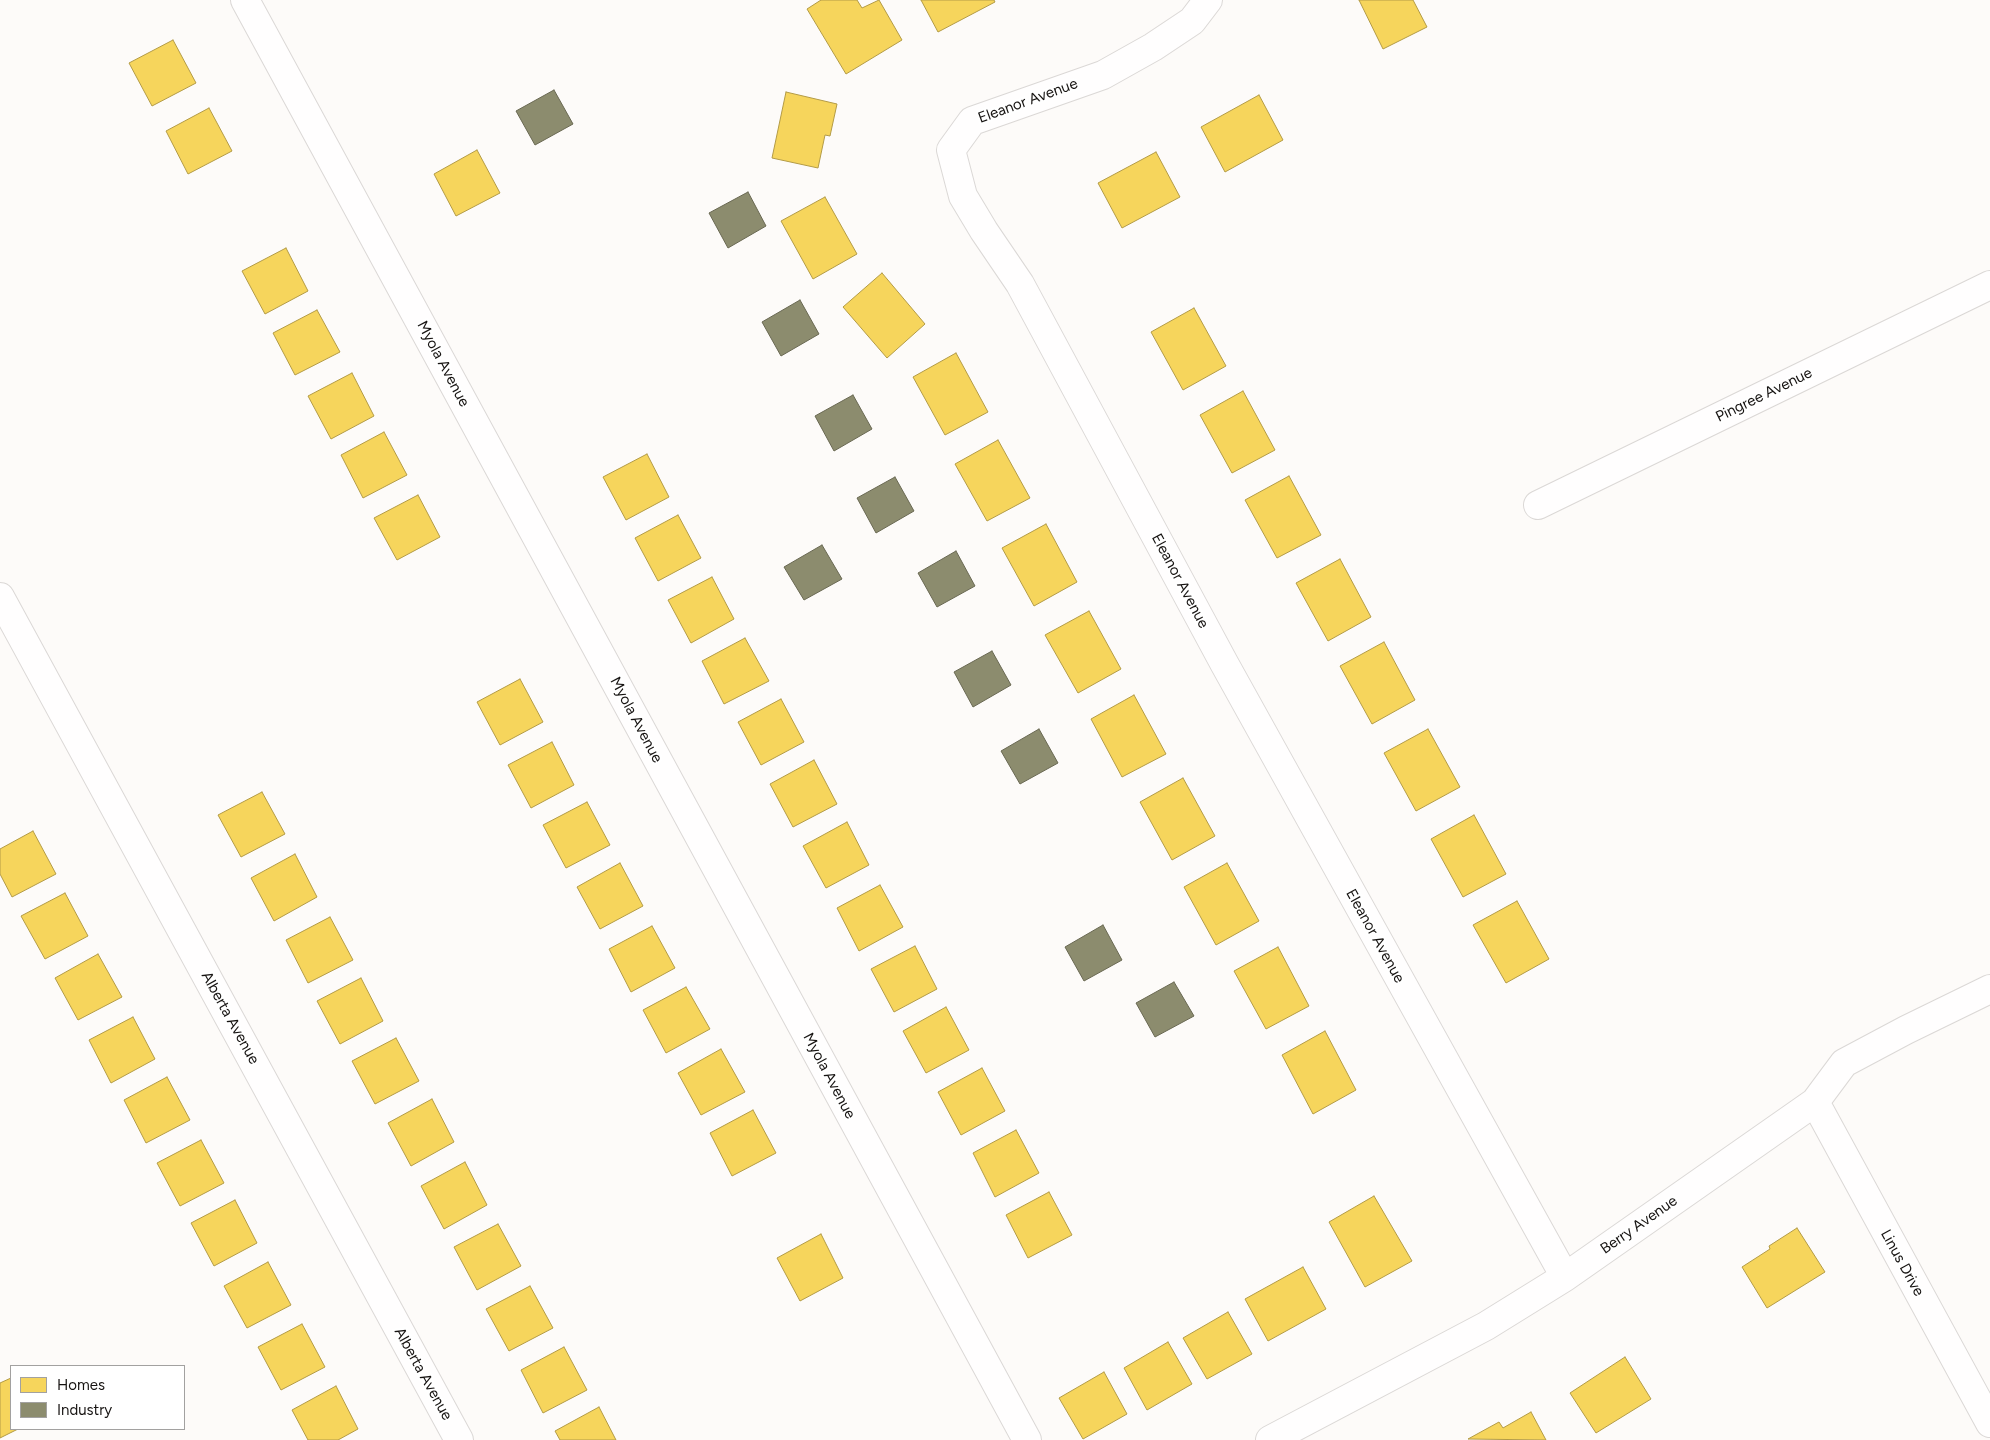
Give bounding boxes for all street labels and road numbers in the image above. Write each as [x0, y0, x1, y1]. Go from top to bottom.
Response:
street label: Eleanor Avenue [976, 75, 1080, 127]
street label: Myola Avenue [413, 318, 473, 410]
street label: Pingree Avenue [1713, 364, 1815, 426]
street label: Eleanor Avenue [1148, 531, 1212, 631]
street label: Myola Avenue [606, 674, 666, 766]
street label: Eleanor Avenue [1342, 886, 1408, 986]
street label: Alberta Avenue [197, 968, 263, 1068]
street label: Myola Avenue [799, 1030, 859, 1122]
street label: Berry Avenue [1597, 1192, 1681, 1258]
street label: Linus Drive [1876, 1227, 1928, 1299]
street label: Alberta Avenue [390, 1324, 456, 1424]

